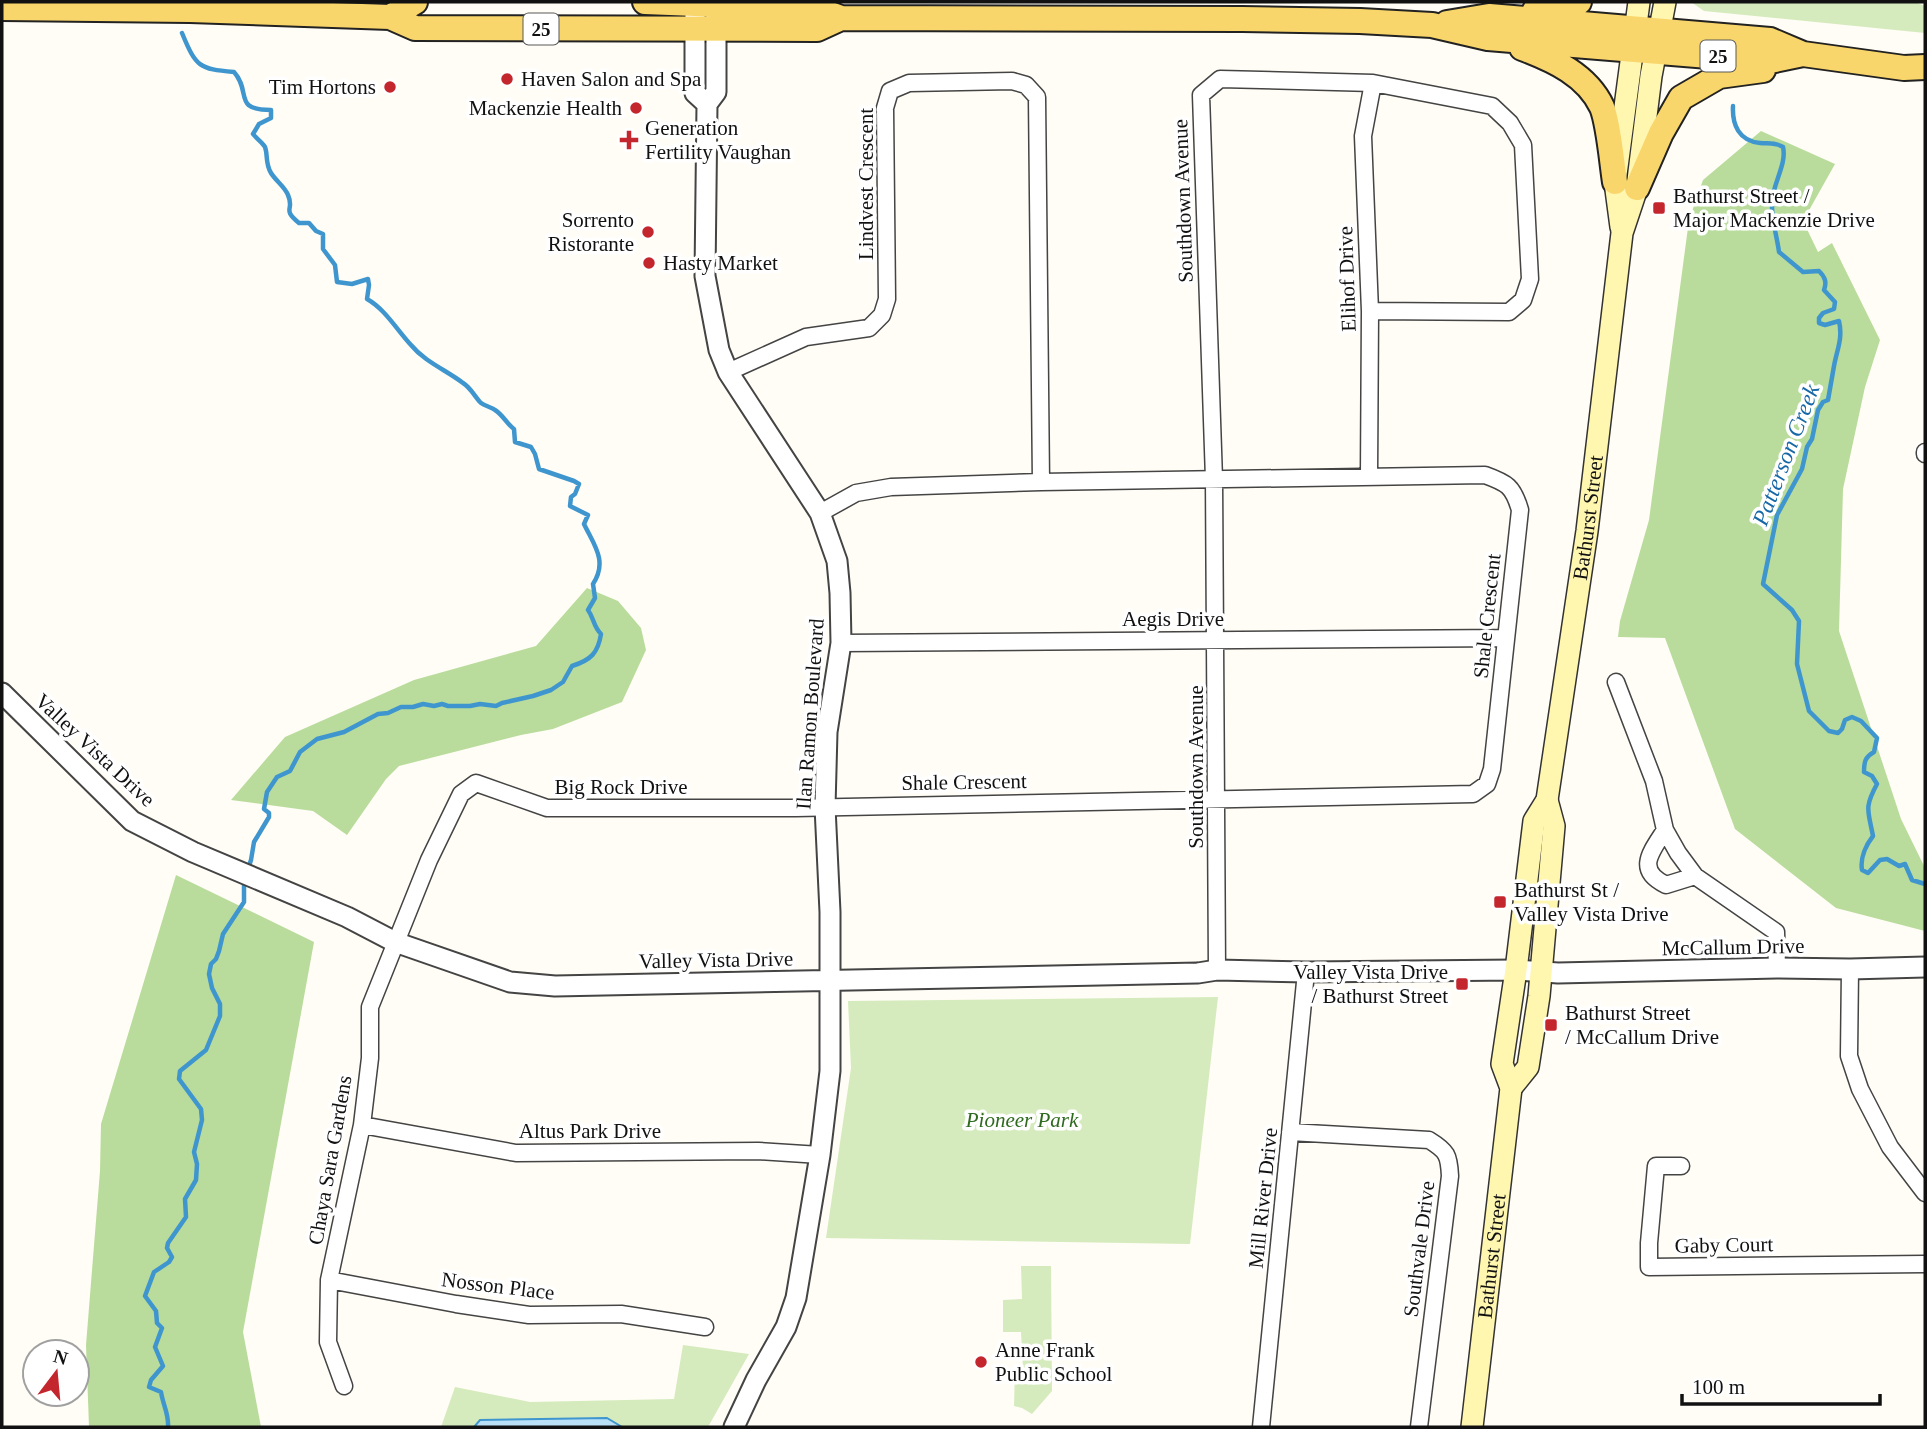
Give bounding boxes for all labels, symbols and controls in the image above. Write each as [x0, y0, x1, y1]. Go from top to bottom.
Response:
road number: 25 [524, 14, 558, 44]
road number: 25 [1700, 40, 1736, 72]
place label: Haven Salon and Spa [521, 67, 702, 91]
marker: Haven Salon and Spa [499, 71, 515, 87]
place label: Tim Hortons [269, 75, 376, 99]
marker: Tim Hortons [382, 79, 398, 95]
place label: Mackenzie Health [469, 96, 622, 120]
marker: Mackenzie Health [628, 100, 644, 116]
street label: Lindvest Crescent [854, 108, 878, 260]
place label: Generation Fertility Vaughan [645, 116, 792, 164]
street label: Southdown Avenue [1168, 119, 1198, 283]
marker: Generation Fertility Vaughan [619, 130, 639, 150]
place label: Bathurst Street / Major Mackenzie Drive [1673, 184, 1875, 232]
marker: Bathurst Street / Major Mackenzie Drive [1651, 200, 1667, 216]
place label: Sorrento Ristorante [548, 208, 634, 256]
marker: Sorrento Ristorante [640, 224, 656, 240]
street label: Elihof Drive [1333, 226, 1361, 332]
place label: Hasty Market [663, 251, 778, 275]
marker: Hasty Market [641, 255, 657, 271]
water label: Patterson Creek [1747, 380, 1825, 530]
street label: Bathurst Street [1568, 454, 1608, 582]
street label: Shale Crescent [1469, 552, 1506, 680]
street label: Aegis Drive [1122, 607, 1224, 631]
street label: Ilan Ramon Boulevard [791, 617, 829, 810]
street label: Southdown Avenue [1184, 685, 1208, 849]
street label: Valley Vista Drive [30, 688, 160, 812]
street label: Shale Crescent [901, 769, 1027, 795]
street label: Big Rock Drive [555, 775, 687, 799]
place label: Bathurst St / Valley Vista Drive [1514, 878, 1669, 926]
marker: Bathurst St / Valley Vista Drive [1492, 894, 1508, 910]
street label: McCallum Drive [1661, 934, 1805, 960]
street label: Valley Vista Drive [638, 947, 794, 973]
place label: Valley Vista Drive / Bathurst Street [1293, 960, 1448, 1008]
marker: Valley Vista Drive / Bathurst Street [1454, 976, 1470, 992]
place label: Bathurst Street / McCallum Drive [1565, 1001, 1719, 1049]
marker: Bathurst Street / McCallum Drive [1543, 1017, 1559, 1033]
street label: Chaya Sara Gardens [303, 1073, 357, 1247]
park label: Pioneer Park [965, 1108, 1079, 1132]
street label: Altus Park Drive [519, 1119, 661, 1143]
street label: Mill River Drive [1244, 1127, 1282, 1269]
street label: Southvale Drive [1399, 1180, 1439, 1318]
street label: Bathurst Street [1473, 1192, 1511, 1320]
street label: Gaby Court [1675, 1232, 1774, 1258]
street label: Nosson Place [440, 1267, 556, 1305]
north arrow [21, 1338, 91, 1408]
place label: Anne Frank Public School [995, 1338, 1112, 1386]
text: N [51, 1345, 70, 1369]
marker: Anne Frank Public School [973, 1354, 989, 1370]
scale bar [1682, 1362, 1880, 1406]
text: 100 m [1692, 1375, 1745, 1399]

